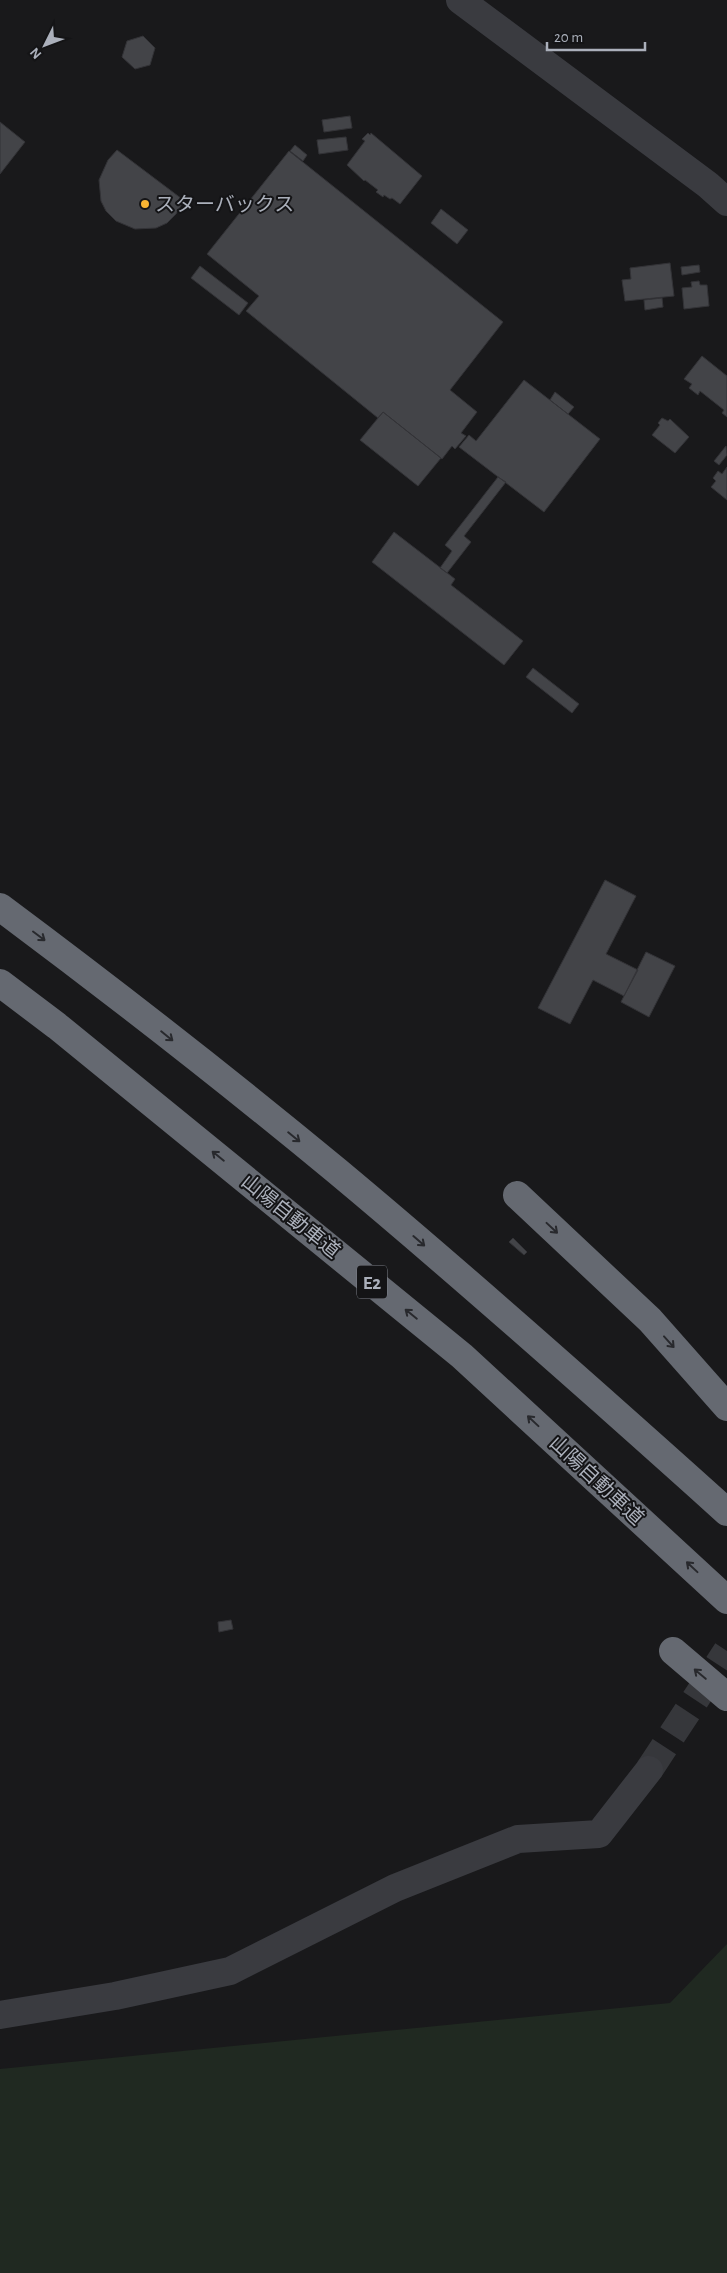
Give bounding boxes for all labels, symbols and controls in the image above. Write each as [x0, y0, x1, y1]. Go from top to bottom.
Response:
north arrow [20, 20, 70, 70]
scale bar [547, 20, 644, 52]
text: 20 m [554, 30, 583, 45]
text: N [28, 45, 45, 61]
place label: スターバックス [155, 194, 294, 215]
marker: スターバックス [139, 198, 151, 210]
one-way arrow [32, 931, 46, 941]
one-way arrow [160, 1030, 173, 1041]
one-way arrow [287, 1131, 300, 1142]
one-way arrow [211, 1151, 224, 1162]
street label: 山陽自動車道 [237, 1170, 344, 1262]
one-way arrow [546, 1222, 559, 1234]
one-way arrow [412, 1236, 425, 1247]
road number: E2 [357, 1265, 387, 1298]
one-way arrow [405, 1309, 418, 1320]
one-way arrow [663, 1335, 675, 1348]
one-way arrow [527, 1415, 540, 1427]
street label: 山陽自動車道 [546, 1432, 648, 1529]
one-way arrow [685, 1561, 698, 1573]
one-way arrow [694, 1669, 707, 1680]

